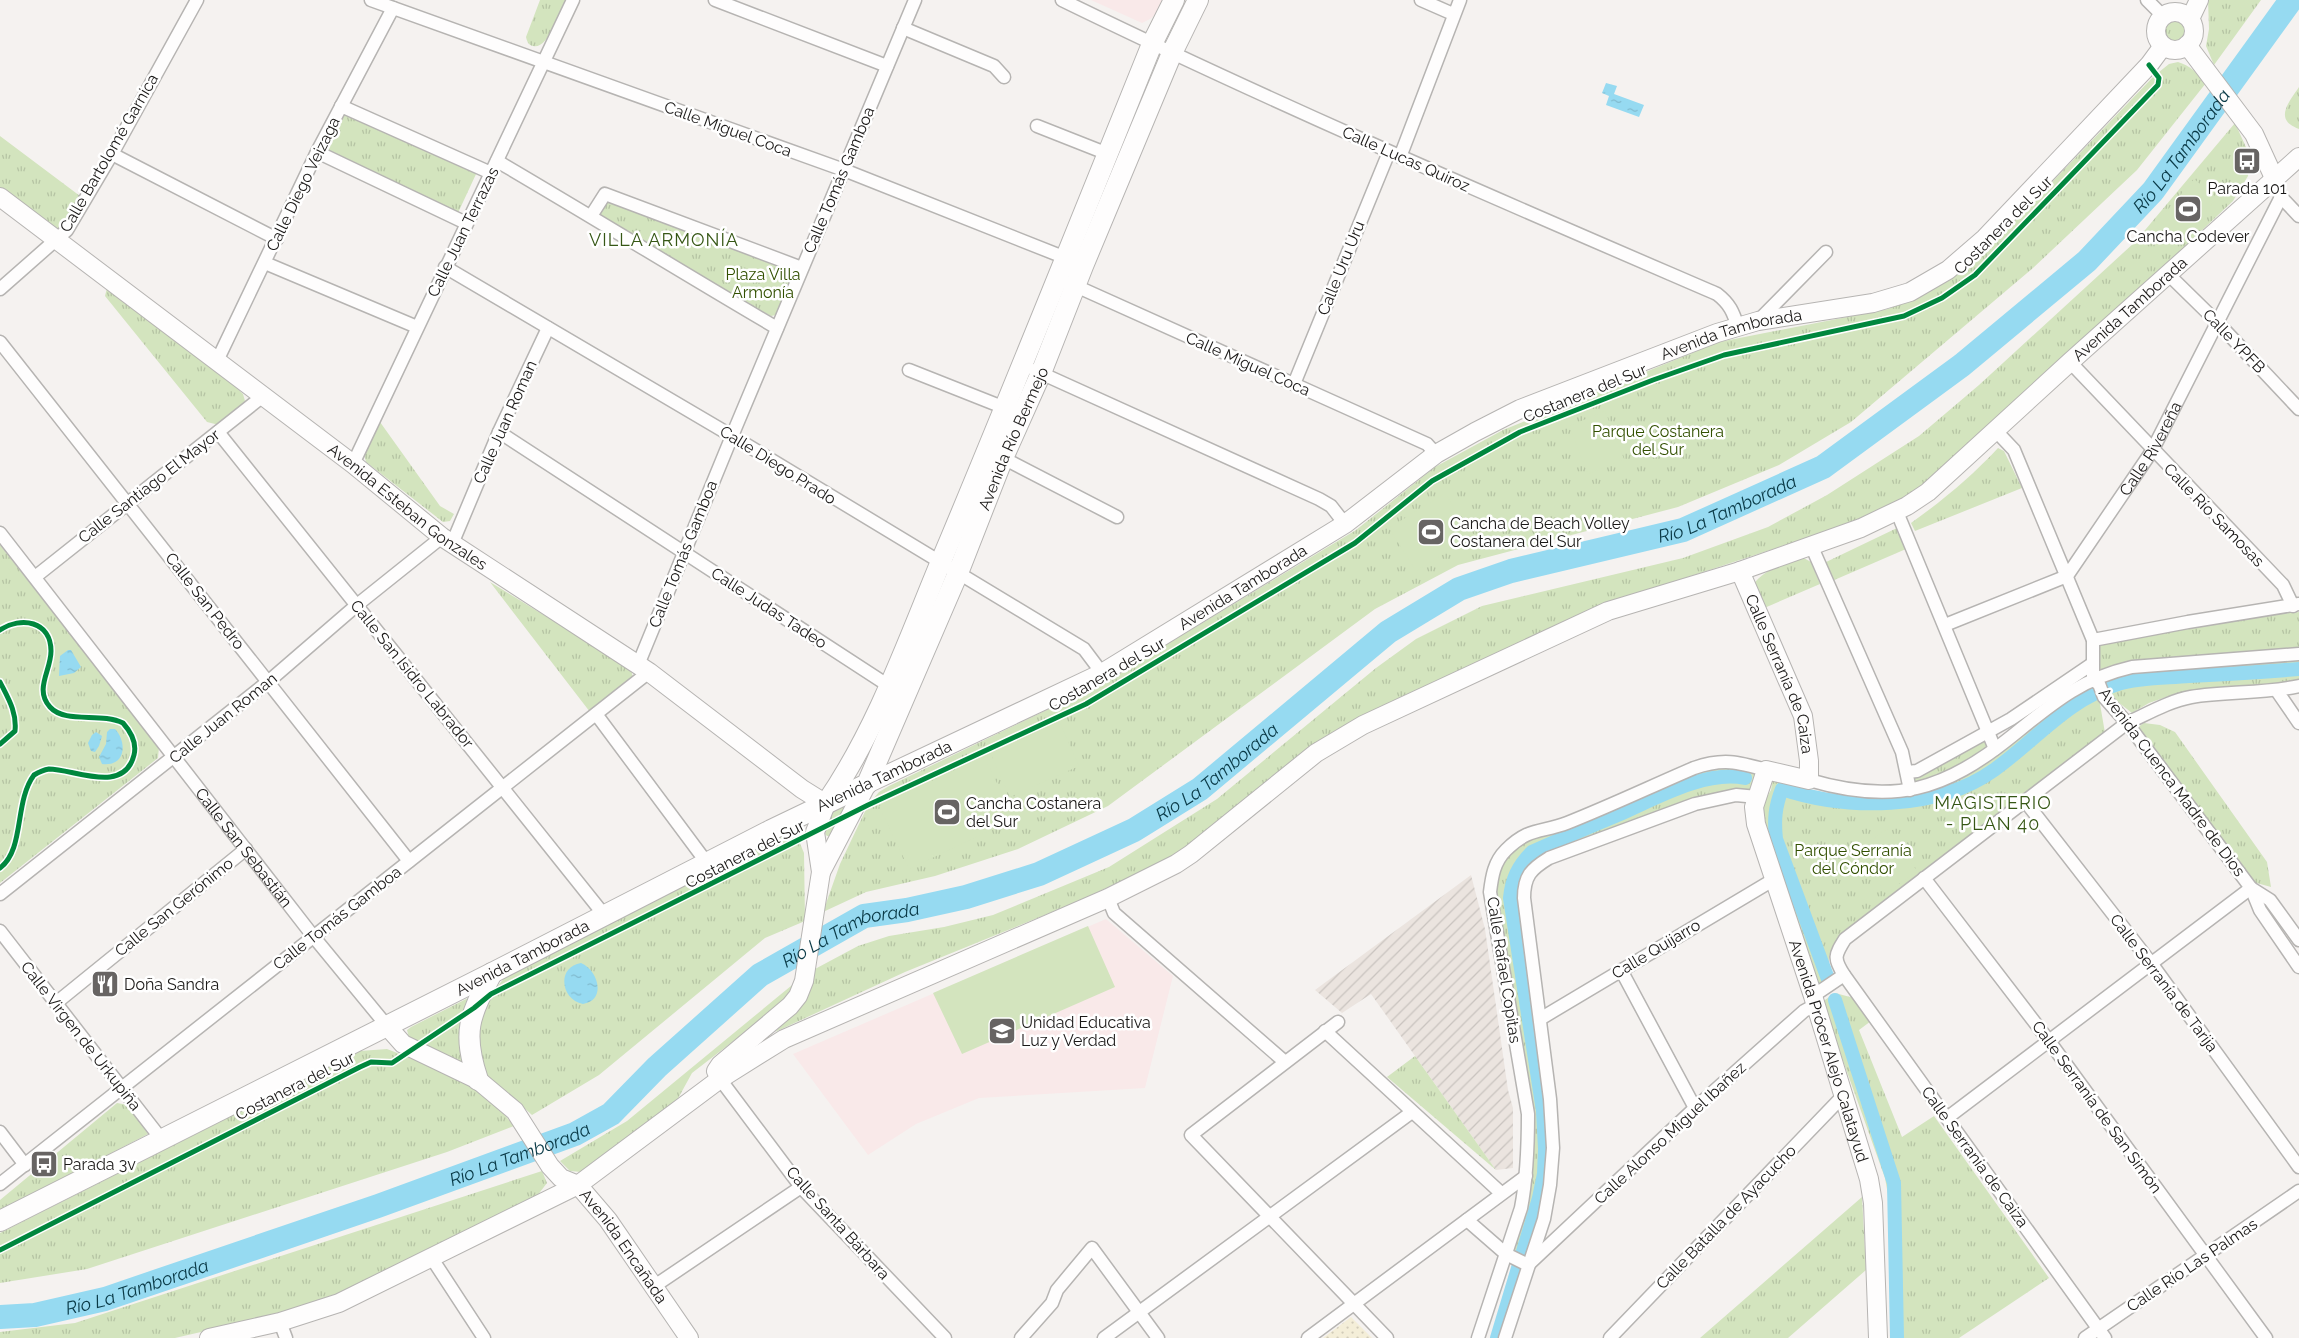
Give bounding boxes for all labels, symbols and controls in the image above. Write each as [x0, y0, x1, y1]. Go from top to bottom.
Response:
street label: Calle Bartolomé Garnica [56, 70, 162, 236]
water label: Río La Tamborada [2128, 85, 2234, 217]
street label: Calle Miguel Coca [662, 97, 794, 161]
street label: Calle Tomás Gamboa [800, 104, 878, 256]
street label: Calle Diego Veizaga [262, 114, 344, 254]
street label: Calle Lucas Quiroz [1339, 122, 1473, 196]
bus stop icon: Parada 101 [2232, 146, 2262, 176]
street label: Calle Juan Terrazas [423, 164, 503, 300]
street label: Costanera del Sur [1950, 172, 2056, 278]
place label: Parada 101 [2207, 179, 2287, 198]
sports icon: Cancha Codever [2173, 194, 2203, 224]
street label: Calle Uru Uru [1313, 218, 1369, 318]
place label: Cancha Codever [2127, 227, 2250, 246]
district label: VILLA ARMONÍA [589, 228, 739, 250]
street label: Avenida Tamborada [2068, 253, 2191, 365]
park label: Plaza Villa Armonía [726, 265, 800, 302]
street label: Avenida Tamborada [1658, 305, 1803, 363]
street label: Calle YPFB [2199, 305, 2269, 377]
street label: Calle Miguel Coca [1183, 328, 1313, 400]
street label: Calle Juan Roman [469, 357, 541, 487]
street label: Costanera del Sur [1520, 359, 1650, 426]
street label: Avenida Río Bermejo [974, 364, 1052, 513]
street label: Calle Rivereña [2115, 398, 2185, 499]
street label: Calle Diego Prado [716, 422, 840, 508]
park label: Parque Costanera del Sur [1592, 422, 1724, 459]
street label: Calle Santiago El Mayor [75, 425, 224, 547]
street label: Avenida Esteban Gonzales [324, 439, 491, 574]
street label: Calle Río Samosas [2160, 459, 2268, 571]
water label: Río La Tamborada [1656, 470, 1800, 546]
street label: Calle Tomás Gamboa [645, 478, 721, 630]
place label: Cancha de Beach Volley Costanera del Sur [1450, 514, 1630, 551]
sports icon: Cancha de Beach Volley Costanera del Sur [1416, 517, 1446, 547]
street label: Avenida Tamborada [1175, 540, 1310, 633]
street label: Calle San Pedro [161, 549, 249, 653]
street label: Calle Judas Tadeo [708, 563, 830, 653]
street label: Calle Serranía de Caiza [1742, 591, 1817, 755]
street label: Calle San Isidro Labrador [346, 596, 478, 752]
street label: Costanera del Sur [1045, 633, 1169, 715]
street label: Calle Juan Roman [165, 669, 281, 767]
street label: Avenida Cuenca Madre de Dios [2095, 684, 2249, 880]
water label: Río La Tamborada [1151, 718, 1282, 825]
street label: Avenida Tamborada [813, 736, 955, 816]
street label: Calle San Sebastián [192, 784, 296, 911]
district label: MAGISTERIO - PLAN 40 [1934, 792, 2052, 834]
place label: Cancha Costanera del Sur [966, 794, 1101, 831]
sports icon: Cancha Costanera del Sur [932, 797, 962, 827]
street label: Costanera del Sur [682, 816, 808, 892]
park label: Parque Serranía del Cóndor [1794, 841, 1912, 878]
street label: Calle San Gerónimo [111, 854, 237, 960]
street label: Calle Tomás Gamboa [269, 862, 405, 974]
street label: Calle Rafael Copitas [1483, 896, 1525, 1045]
water label: Río La Tamborada [778, 897, 921, 971]
street label: Calle Serranía de Tarija [2106, 910, 2222, 1056]
street label: Avenida Tamborada [452, 915, 592, 999]
street label: Calle Quijarro [1608, 915, 1704, 983]
street label: Avenida Prócer Alejo Calatayud [1785, 937, 1873, 1164]
street label: Calle Virgen de Urkupiña [17, 958, 145, 1114]
restaurant icon: Doña Sandra [90, 969, 120, 999]
place label: Doña Sandra [124, 975, 219, 994]
place label: Unidad Educativa Luz y Verdad [1021, 1013, 1151, 1050]
school or university icon: Unidad Educativa Luz y Verdad [987, 1016, 1017, 1046]
street label: Calle Serranía de San Simón [2028, 1017, 2166, 1197]
street label: Costanera del Sur [232, 1048, 358, 1124]
street label: Calle Alonso Miguel Ibañez [1590, 1058, 1750, 1208]
street label: Calle Serranía de Caiza [1917, 1083, 2033, 1231]
water label: Río La Tamborada [446, 1117, 594, 1190]
street label: Calle Batalla de Ayacucho [1652, 1141, 1800, 1293]
bus stop icon: Parada 3v [29, 1149, 59, 1179]
place label: Parada 3v [63, 1155, 136, 1174]
street label: Calle Santa Bárbara [782, 1163, 894, 1283]
street label: Avenida Encañada [576, 1185, 672, 1307]
street label: Calle Río Las Palmas [2123, 1214, 2261, 1316]
water label: Río La Tamborada [63, 1254, 211, 1318]

